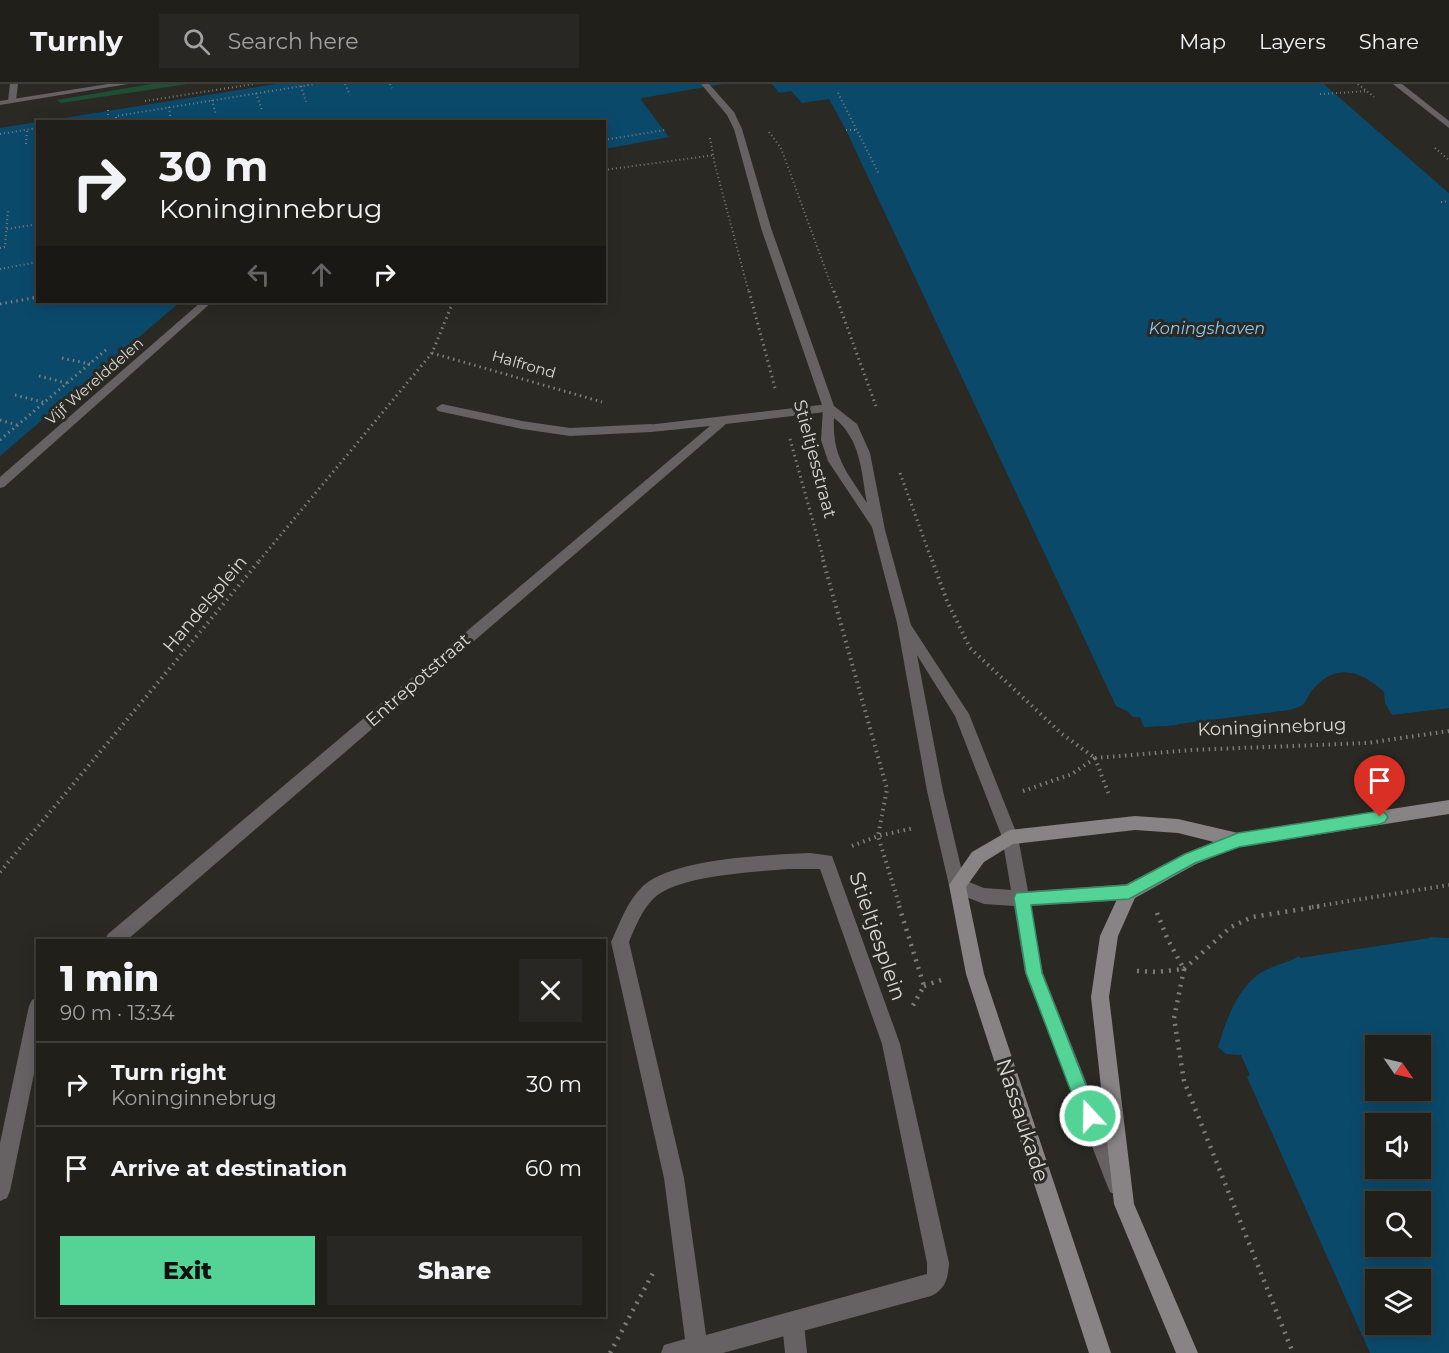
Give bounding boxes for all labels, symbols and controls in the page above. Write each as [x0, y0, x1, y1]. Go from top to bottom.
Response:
search box [159, 14, 579, 68]
text: Turnly [30, 24, 123, 58]
icon: search [180, 25, 213, 58]
text: Search here [228, 28, 359, 55]
text: Map [1179, 29, 1226, 54]
text: Layers [1259, 29, 1326, 54]
text: Share [1359, 29, 1419, 54]
text: 30 m [159, 140, 268, 192]
icon: right [60, 144, 138, 222]
text: Koninginnebrug [159, 192, 383, 225]
icon: left [242, 258, 275, 291]
icon: ahead [305, 258, 338, 291]
icon: right [368, 258, 401, 291]
water label: Koningshaven [1149, 319, 1265, 338]
street label: Vijf Werelddelen [41, 333, 147, 429]
street label: Halfrond [490, 346, 558, 382]
street label: Stieltjesstraat [789, 397, 841, 521]
street label: Handelsplein [158, 551, 252, 657]
street label: Entrepotstraat [361, 629, 475, 731]
street label: Koninginnebrug [1197, 713, 1347, 741]
pin [1354, 755, 1405, 817]
icon: arrive [1363, 764, 1396, 797]
street label: Stieltjesplein [844, 868, 912, 1004]
text: 1 min [60, 956, 159, 1000]
button: close [519, 959, 582, 1022]
text: 90 m · 13:34 [60, 1001, 175, 1025]
north arrow [1365, 1035, 1431, 1101]
map controls [1365, 1035, 1431, 1335]
street label: Nassaukade [991, 1055, 1055, 1185]
text: Turn right [111, 1059, 226, 1086]
icon: right [60, 1068, 93, 1101]
text: 30 m [526, 1071, 582, 1098]
position arrow [1058, 1084, 1122, 1148]
text: Koninginnebrug [111, 1086, 277, 1110]
button: sound [1365, 1113, 1431, 1179]
icon: arrive [60, 1152, 93, 1185]
text: Arrive at destination [111, 1155, 347, 1182]
text: 60 m [525, 1155, 582, 1182]
button: search [1365, 1191, 1431, 1257]
button: Exit [60, 1236, 315, 1305]
button: Share [327, 1236, 582, 1305]
button: layers [1365, 1269, 1431, 1335]

